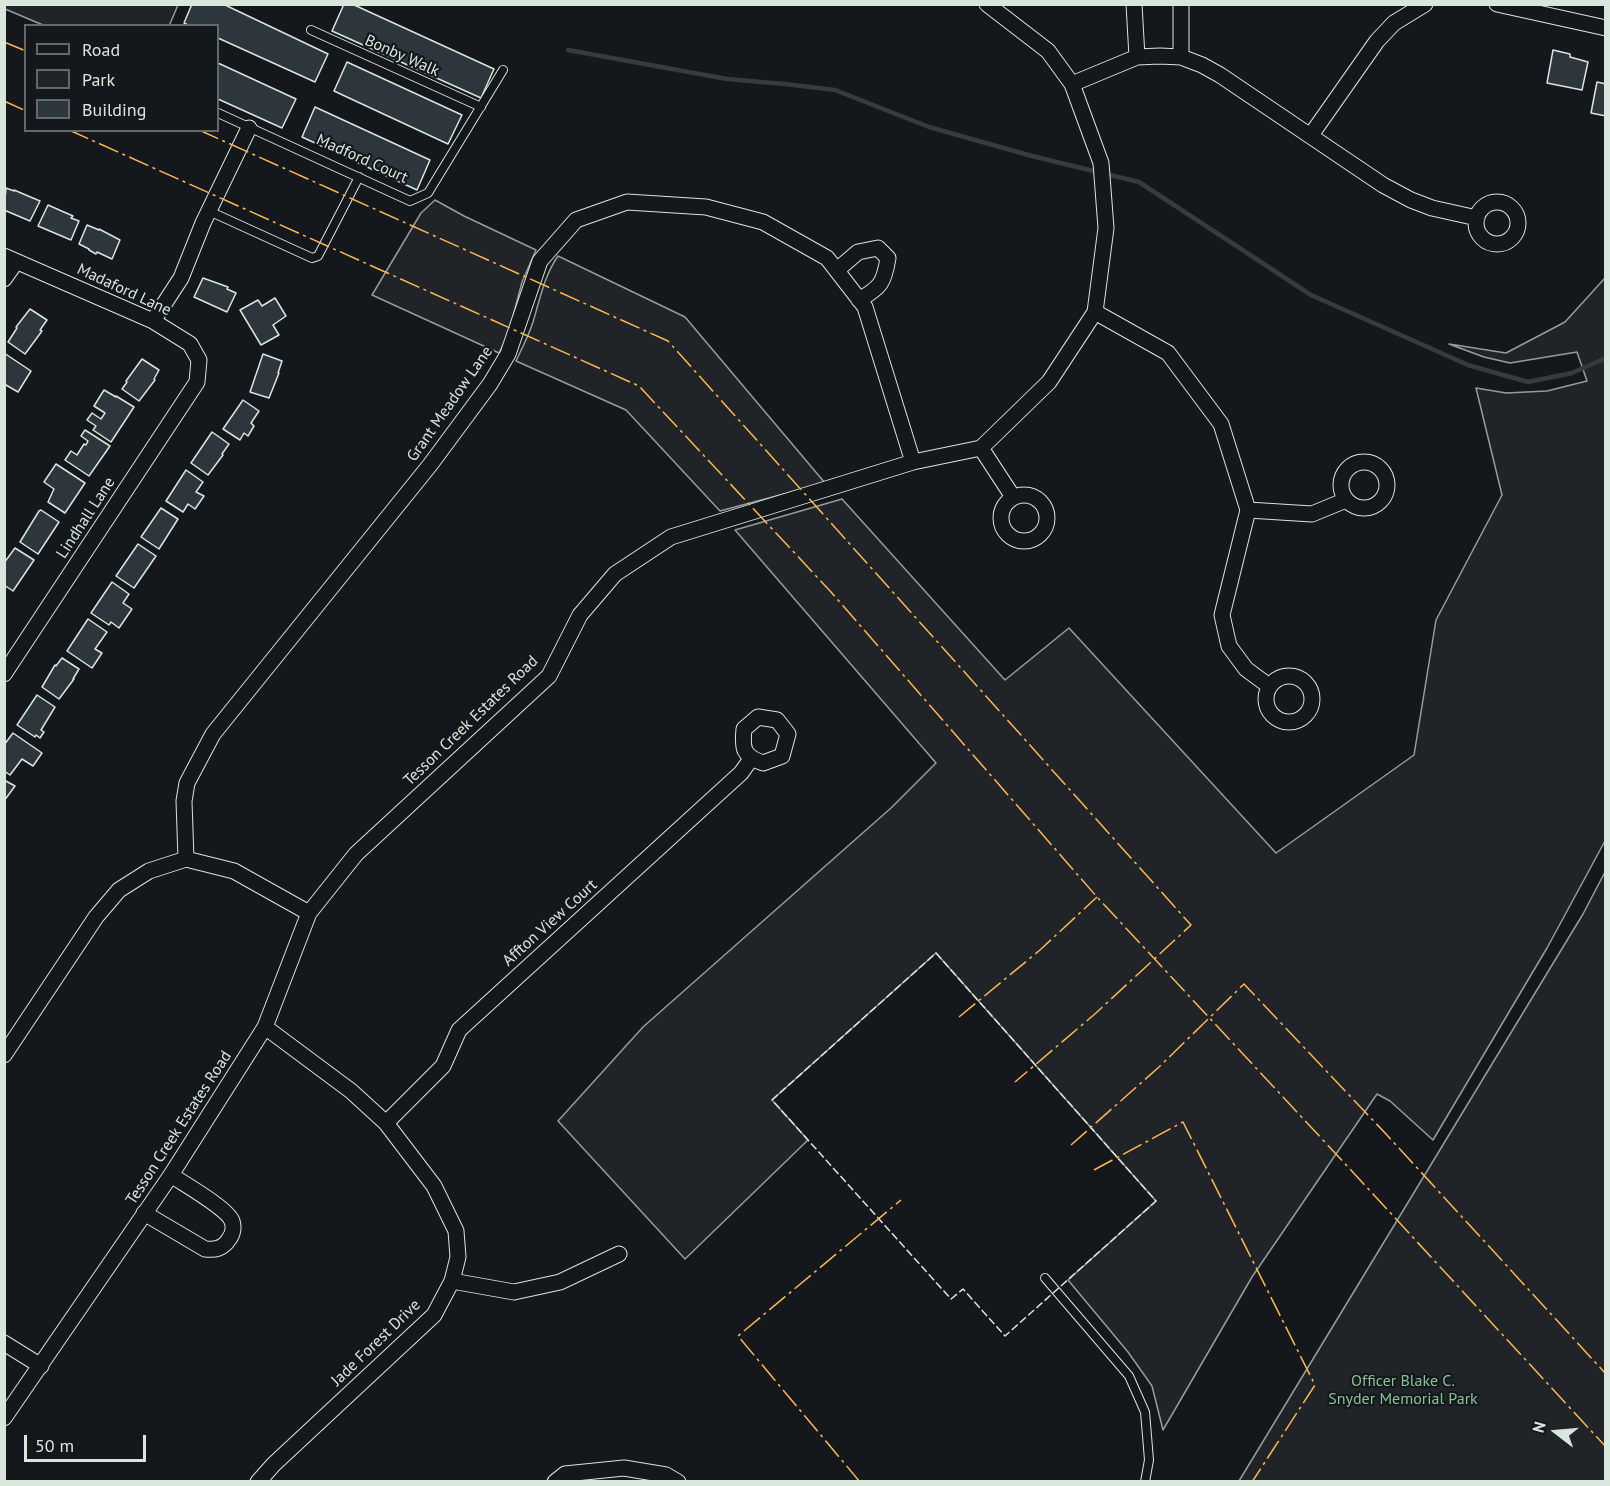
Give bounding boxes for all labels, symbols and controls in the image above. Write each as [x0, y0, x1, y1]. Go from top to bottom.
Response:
legend [24, 24, 219, 132]
street label: Bonby Walk [362, 31, 442, 81]
text: Road [82, 38, 120, 61]
text: Park [82, 68, 115, 91]
text: Building [82, 98, 146, 121]
street label: Madford Court [313, 130, 411, 188]
street label: Madaford Lane [74, 260, 174, 320]
street label: Grant Meadow Lane [403, 343, 497, 465]
street label: Lindhall Lane [53, 474, 119, 562]
street label: Tesson Creek Estates Road [400, 652, 542, 790]
street label: Affton View Court [499, 876, 601, 970]
street label: Tesson Creek Estates Road [122, 1048, 236, 1208]
street label: Jade Forest Drive [328, 1296, 424, 1390]
park label: Officer Blake C. Snyder Memorial Park [1328, 1371, 1478, 1409]
north arrow [1526, 1402, 1586, 1462]
text: N [1528, 1419, 1550, 1435]
scale bar [27, 1423, 148, 1461]
text: 50 m [35, 1434, 74, 1457]

